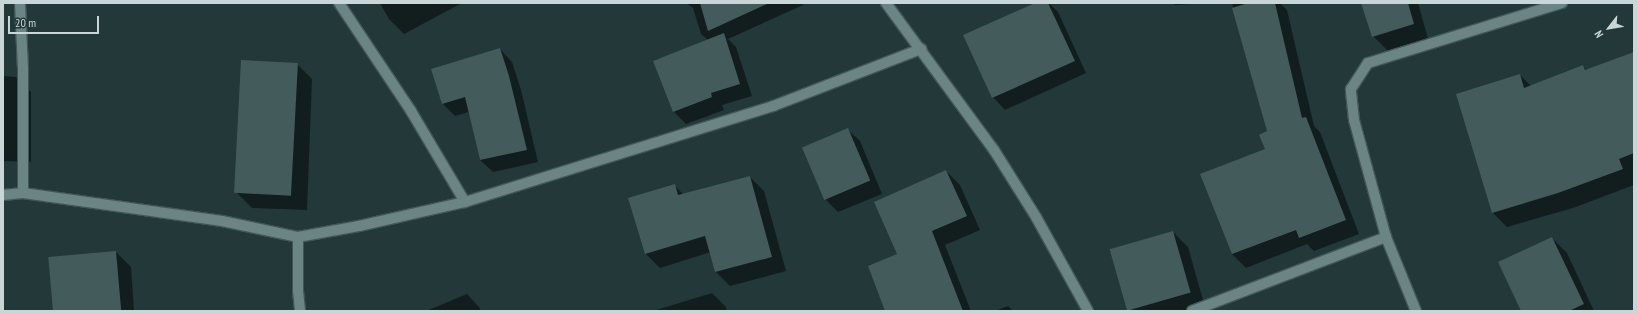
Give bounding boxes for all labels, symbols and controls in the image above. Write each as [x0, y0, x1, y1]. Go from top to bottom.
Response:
scale bar [10, 8, 101, 34]
north arrow [1589, 8, 1629, 48]
text: 20 m [15, 15, 36, 30]
text: N [1591, 28, 1606, 40]

